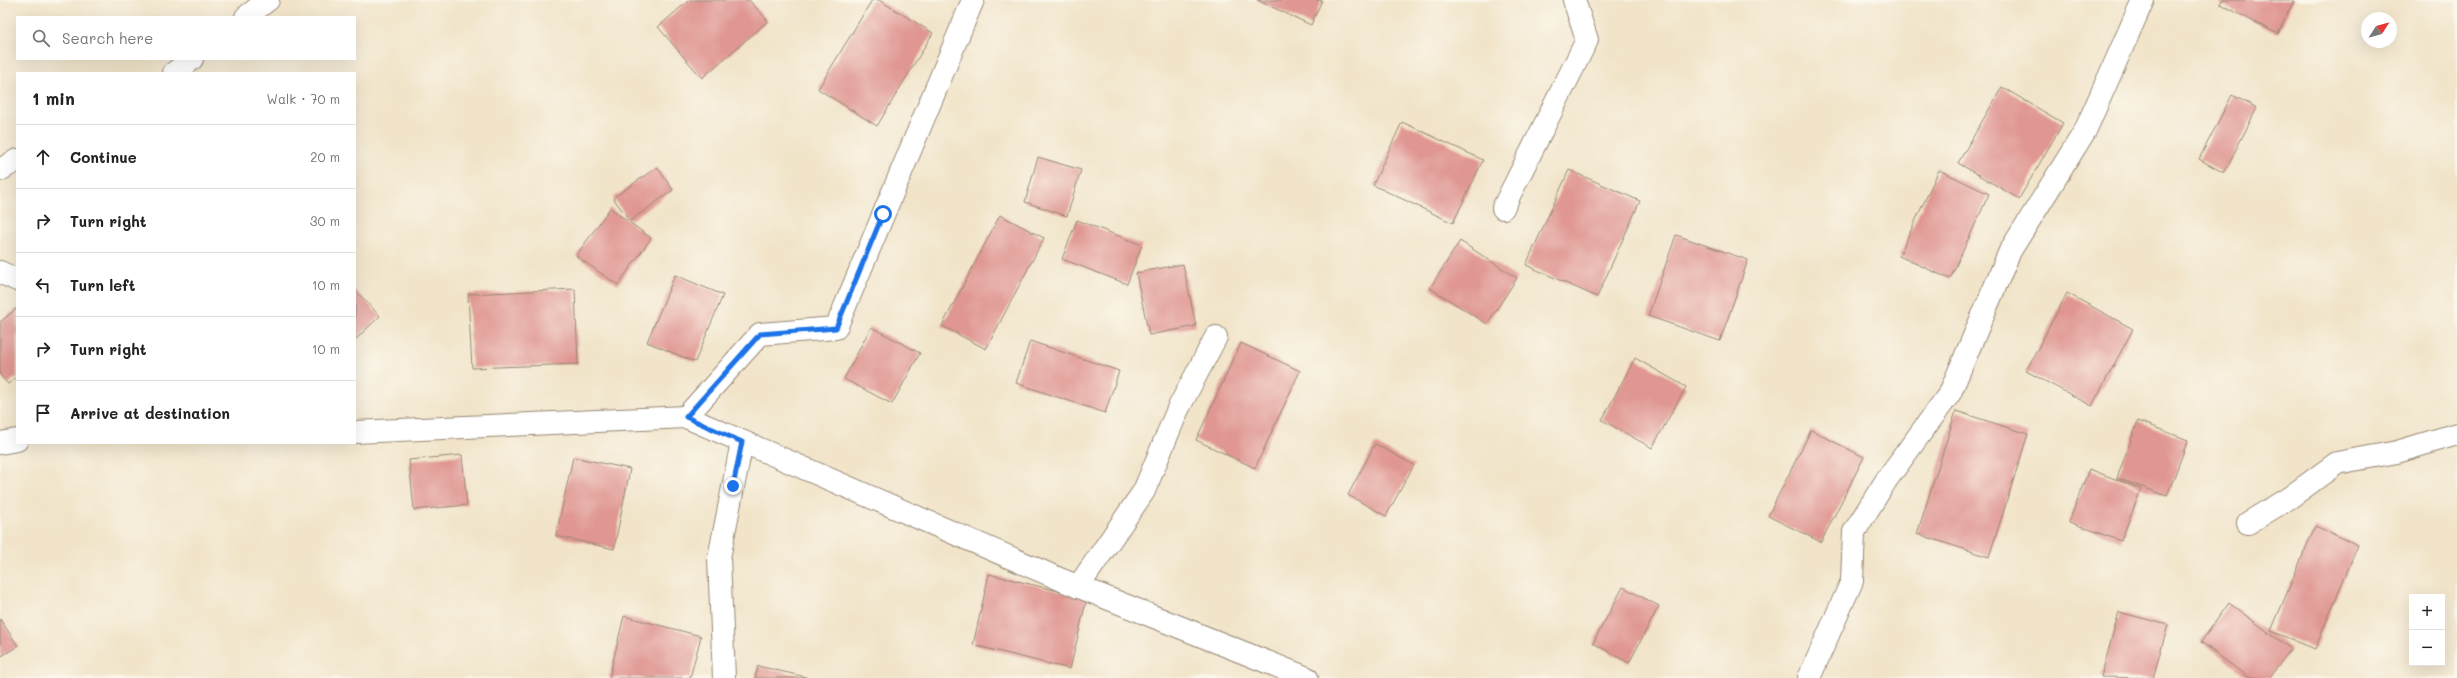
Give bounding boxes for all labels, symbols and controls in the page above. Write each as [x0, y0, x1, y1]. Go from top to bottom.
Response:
north arrow [2361, 12, 2397, 48]
search box [16, 16, 356, 60]
icon: search [30, 27, 52, 49]
text: Search here [62, 28, 153, 48]
text: 1 min [32, 87, 75, 109]
text: Walk · 70 m [267, 90, 340, 107]
icon: ahead [32, 146, 54, 168]
text: Continue [70, 147, 137, 167]
text: 20 m [310, 148, 340, 165]
route start [874, 205, 892, 223]
icon: right [32, 210, 54, 232]
text: Turn right [70, 211, 147, 231]
text: 30 m [310, 212, 340, 229]
icon: left [32, 274, 54, 296]
text: Turn left [70, 275, 135, 295]
text: 10 m [312, 276, 340, 293]
icon: right [32, 338, 54, 360]
text: Turn right [70, 339, 147, 359]
text: 10 m [312, 340, 340, 357]
icon: arrive [32, 402, 54, 424]
text: Arrive at destination [70, 403, 230, 423]
route end [724, 477, 742, 495]
map controls [2409, 594, 2445, 666]
button: + [2409, 594, 2445, 630]
button: − [2409, 630, 2445, 666]

